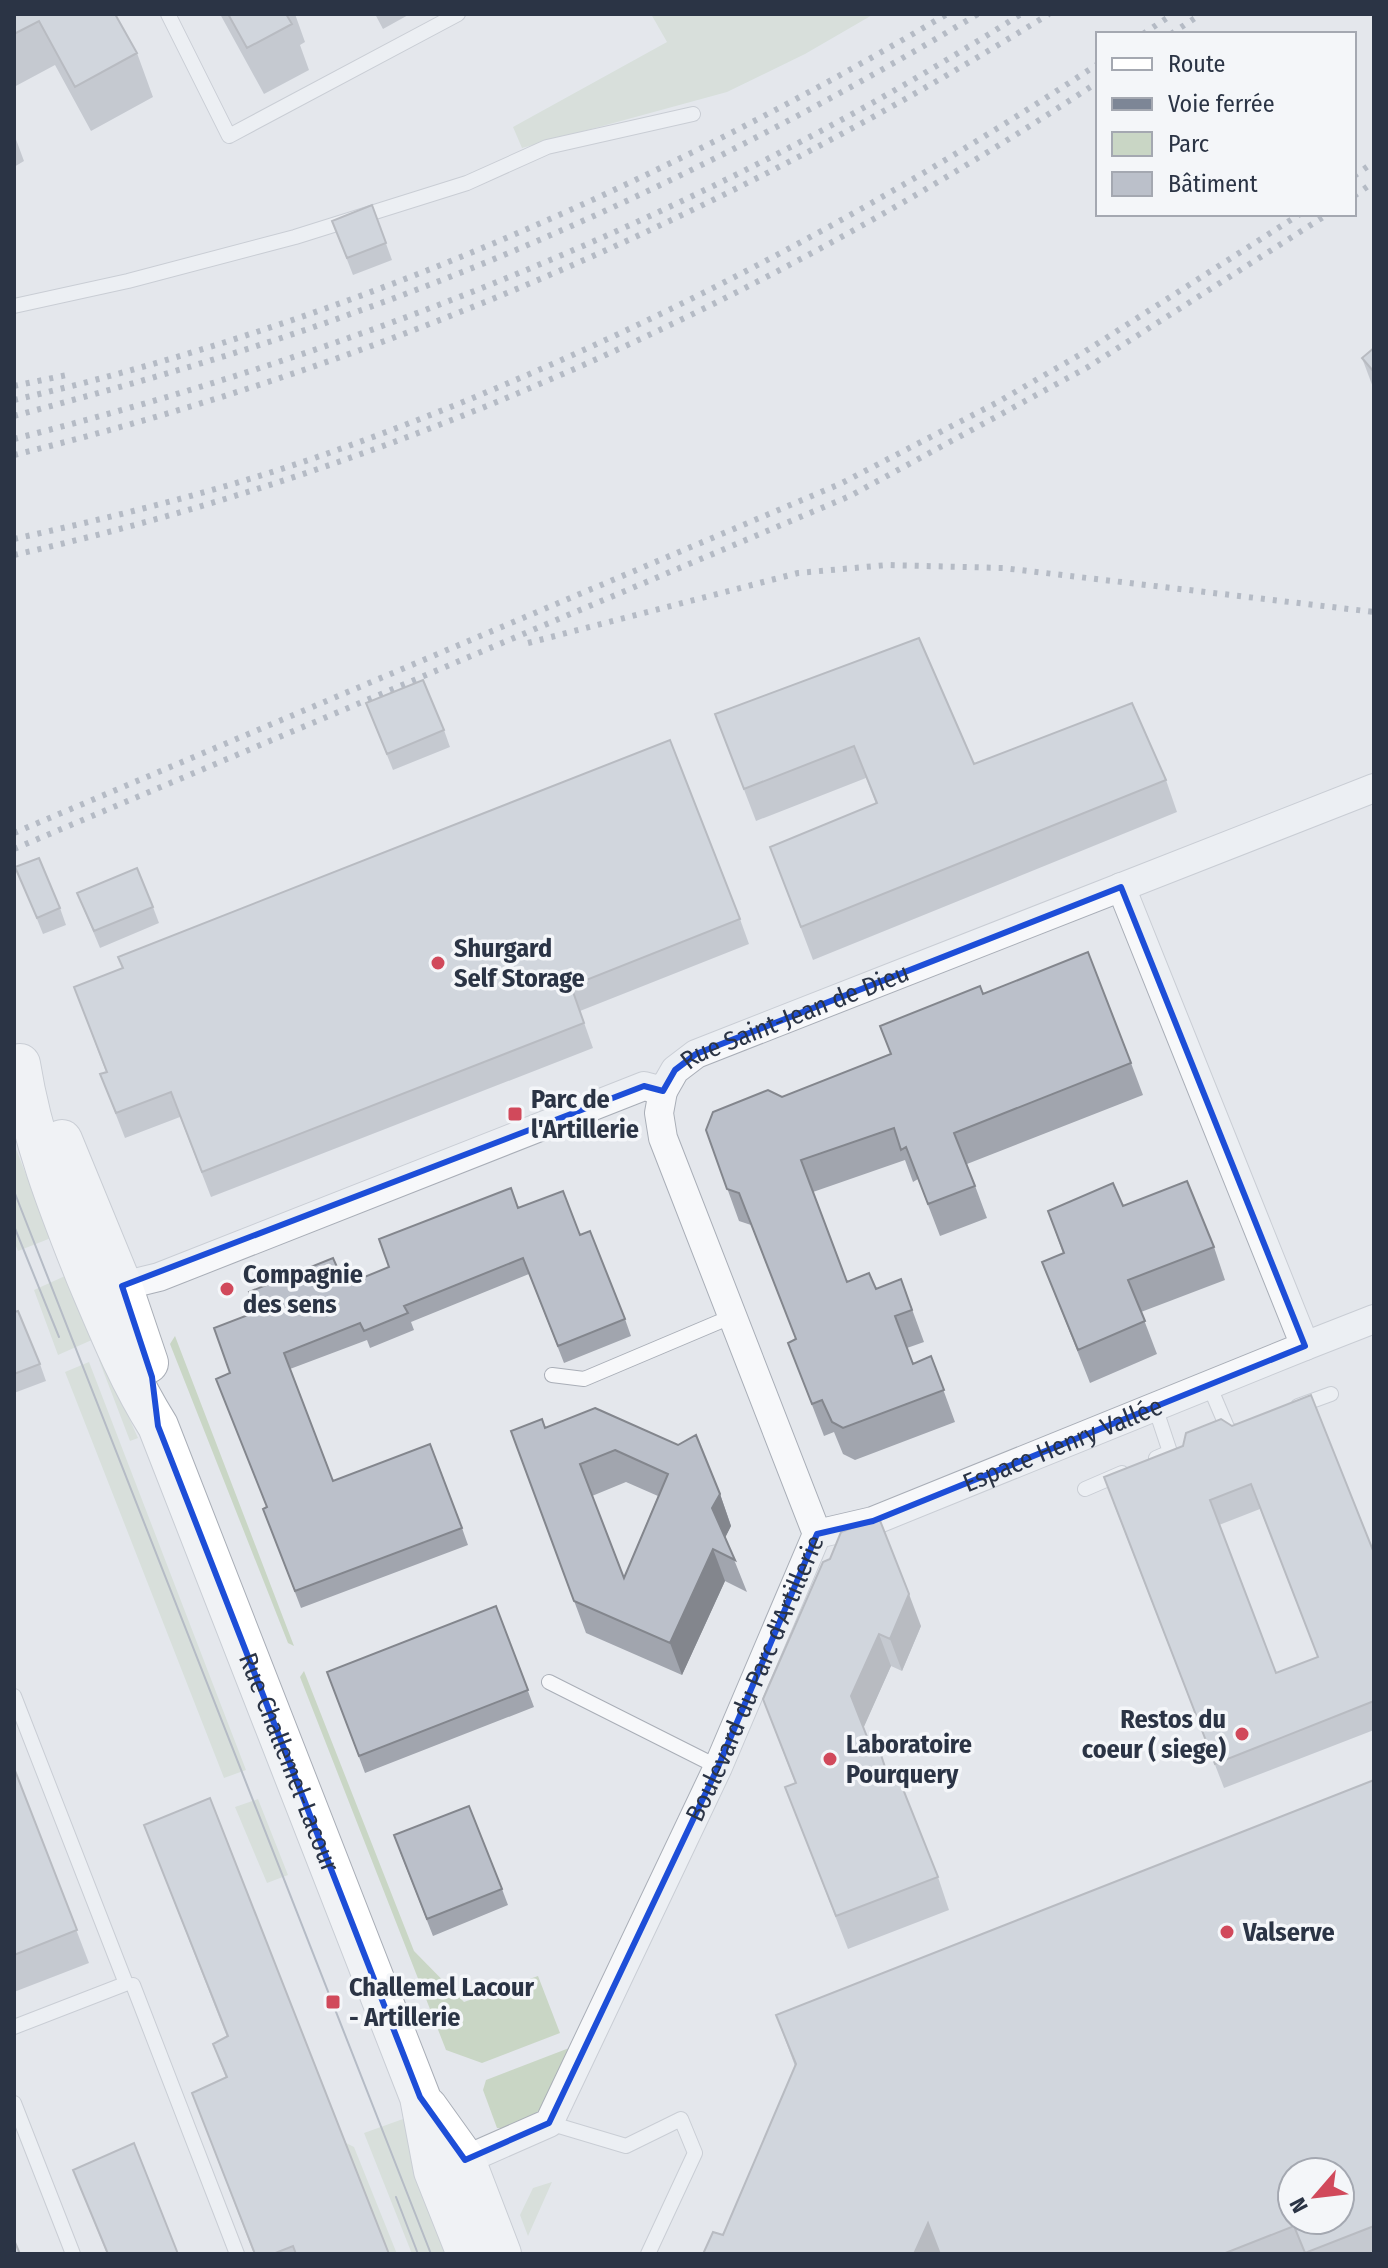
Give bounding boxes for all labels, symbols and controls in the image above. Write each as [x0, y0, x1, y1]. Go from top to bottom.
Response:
legend [1096, 32, 1356, 216]
text: Route [1168, 50, 1225, 78]
text: Voie ferrée [1168, 90, 1275, 118]
text: Parc [1168, 130, 1209, 158]
text: Bâtiment [1168, 170, 1258, 198]
place label: Shurgard Self Storage [454, 933, 585, 994]
marker: Shurgard Self Storage [429, 954, 447, 972]
street label: Rue Saint-Jean de Dieu [674, 957, 913, 1076]
place label: Parc de l'Artillerie [531, 1084, 639, 1145]
marker: Parc de l'Artillerie [506, 1105, 524, 1123]
place label: Compagnie des sens [243, 1259, 363, 1320]
marker: Compagnie des sens [218, 1280, 236, 1298]
street label: Espace Henry Vallée [958, 1390, 1167, 1498]
street label: Boulevard du Parc d'Artillerie [679, 1530, 830, 1826]
street label: Rue Challemel-Lacour [233, 1648, 346, 1876]
place label: Restos du coeur ( siege) [1082, 1704, 1226, 1765]
marker: Restos du coeur ( siege) [1233, 1725, 1251, 1743]
place label: Laboratoire Pourquery [846, 1729, 972, 1790]
marker: Laboratoire Pourquery [821, 1750, 839, 1768]
place label: Valserve [1242, 1917, 1335, 1948]
marker: Valserve [1218, 1923, 1236, 1941]
place label: Challemel Lacour - Artillerie [349, 1972, 535, 2033]
marker: Challemel Lacour - Artillerie [324, 1993, 342, 2011]
north arrow [1276, 2156, 1356, 2236]
text: N [1284, 2193, 1314, 2217]

